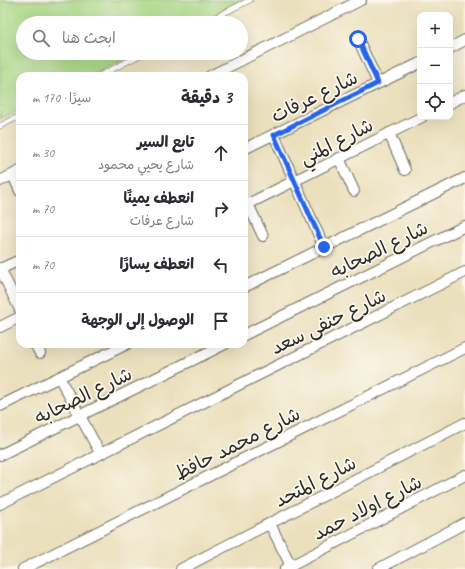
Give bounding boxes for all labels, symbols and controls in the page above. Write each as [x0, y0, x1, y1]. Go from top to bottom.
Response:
map controls [417, 12, 453, 120]
button: + [417, 12, 453, 48]
search box [16, 16, 248, 60]
icon: search [30, 27, 52, 49]
text: ابحث هنا [62, 29, 116, 48]
route start [349, 30, 367, 48]
button: − [417, 48, 453, 84]
street label: شارع عرفات [267, 66, 362, 129]
button: locate [417, 84, 453, 120]
text: 3 دقيقة [181, 87, 232, 108]
text: سيرًا · 170 m [32, 90, 91, 106]
street label: شارع المني [295, 113, 379, 174]
text: تابع السير [137, 133, 194, 152]
icon: ahead [210, 142, 232, 164]
text: 30 m [32, 145, 54, 161]
text: شارع يحيي محمود [98, 157, 194, 173]
text: انعطف يمينًا [123, 189, 194, 208]
icon: right [210, 198, 232, 220]
text: 70 m [32, 201, 54, 217]
text: شارع عرفات [130, 213, 194, 229]
street label: شارع الصحابه [327, 216, 433, 285]
route end [315, 238, 333, 256]
icon: left [210, 254, 232, 276]
text: انعطف يسارًا [119, 255, 194, 274]
text: 70 m [32, 257, 54, 273]
street label: شارع حنفى سعد [267, 284, 391, 361]
icon: arrive [210, 310, 232, 332]
text: الوصول إلى الوجهة [81, 311, 194, 330]
street label: شارع الصحابه [31, 362, 137, 431]
street label: شارع محمد حافظ [171, 402, 305, 487]
street label: شارع المتحد [271, 451, 361, 514]
street label: شارع اولاد حمد [309, 470, 427, 547]

